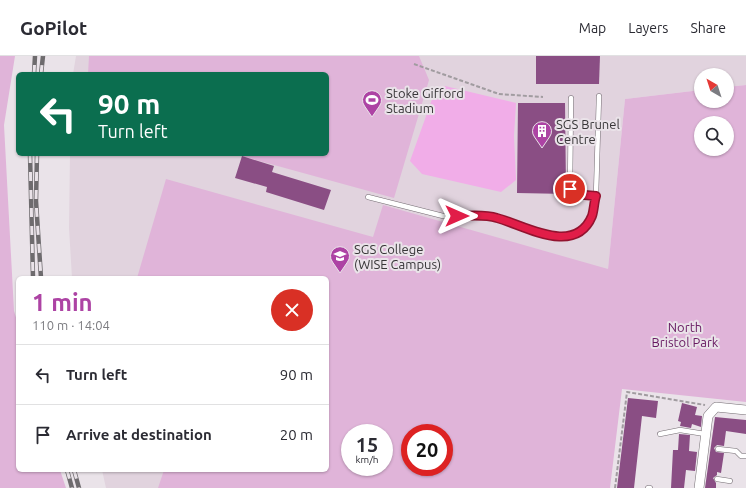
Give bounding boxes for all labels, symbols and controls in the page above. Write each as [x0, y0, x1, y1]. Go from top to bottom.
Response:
text: GoPilot [20, 17, 87, 39]
text: Map [579, 20, 606, 36]
text: Layers [628, 20, 668, 36]
text: Share [690, 20, 726, 36]
north arrow [694, 68, 734, 108]
map controls [694, 68, 734, 156]
place label: Stoke Gifford Stadium [386, 86, 464, 115]
icon: left [32, 88, 84, 140]
text: 90 m [98, 88, 160, 119]
sports icon: Stoke Gifford Stadium [361, 89, 383, 117]
button: search [694, 116, 734, 156]
place label: SGS Brunel Centre [556, 117, 620, 146]
building icon: SGS Brunel Centre [531, 120, 553, 148]
text: Turn left [98, 121, 168, 141]
pin [553, 172, 587, 206]
icon: arrive [559, 178, 581, 200]
position arrow [436, 195, 478, 237]
place label: SGS College (WISE Campus) [354, 242, 441, 272]
school or university icon: SGS College (WISE Campus) [329, 245, 351, 273]
text: 1 min [32, 289, 93, 316]
button: close [271, 289, 313, 331]
text: 110 m · 14:04 [32, 318, 110, 332]
park label: North Bristol Park [652, 320, 719, 349]
icon: left [32, 364, 54, 386]
text: Turn left [66, 366, 127, 383]
text: 90 m [280, 366, 313, 383]
icon: arrive [32, 424, 54, 446]
speed limit sign: 20 [401, 424, 453, 476]
text: Arrive at destination [66, 426, 212, 443]
text: 20 m [280, 426, 313, 443]
text: 15 [356, 433, 378, 456]
text: km/h [355, 454, 379, 465]

